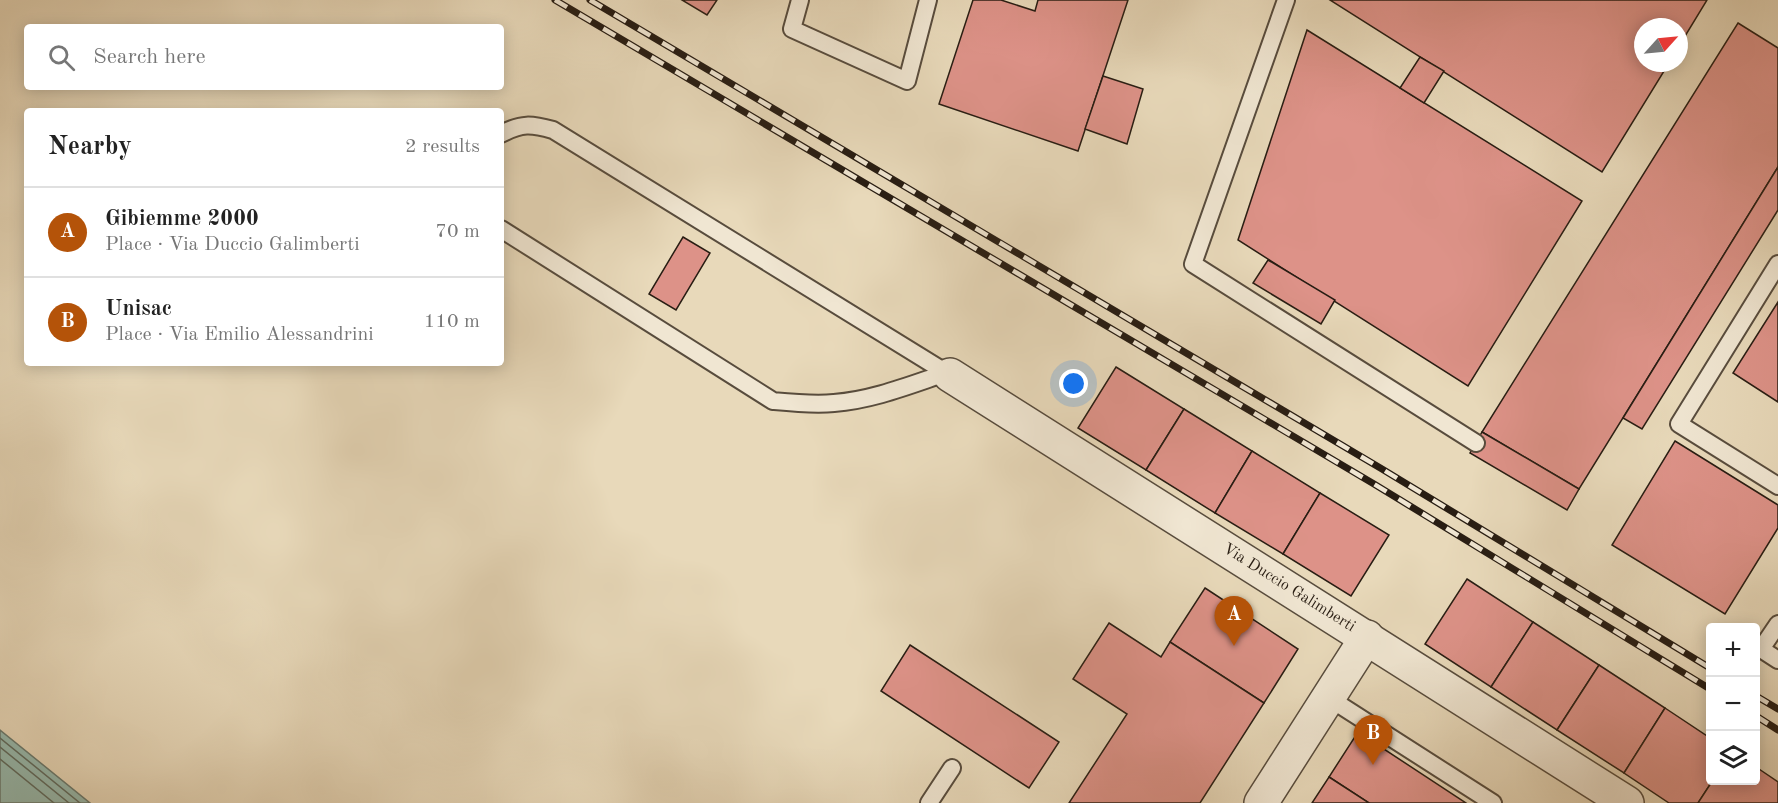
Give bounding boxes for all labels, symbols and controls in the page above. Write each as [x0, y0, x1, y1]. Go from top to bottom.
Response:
north arrow [1634, 18, 1688, 72]
search box [24, 24, 504, 90]
icon: search [45, 41, 78, 74]
text: Search here [93, 46, 206, 68]
text: Nearby [48, 134, 132, 160]
text: 2 results [405, 137, 480, 157]
text: Gibiemme 2000 [105, 208, 259, 230]
text: A [60, 222, 75, 242]
text: 70 m [435, 222, 480, 242]
text: Place · Via Duccio Galimberti [105, 235, 360, 255]
text: Unisac [105, 298, 172, 320]
text: B [60, 312, 75, 332]
text: 110 m [424, 312, 480, 332]
text: Place · Via Emilio Alessandrini [105, 325, 374, 345]
your location [1059, 369, 1088, 398]
street label: Via Duccio Galimberti [1220, 541, 1358, 635]
pin: A [1214, 596, 1254, 646]
map controls [1706, 623, 1760, 785]
button: + [1706, 623, 1760, 677]
button: − [1706, 677, 1760, 731]
pin: B [1354, 716, 1392, 765]
button: layers [1706, 731, 1760, 785]

